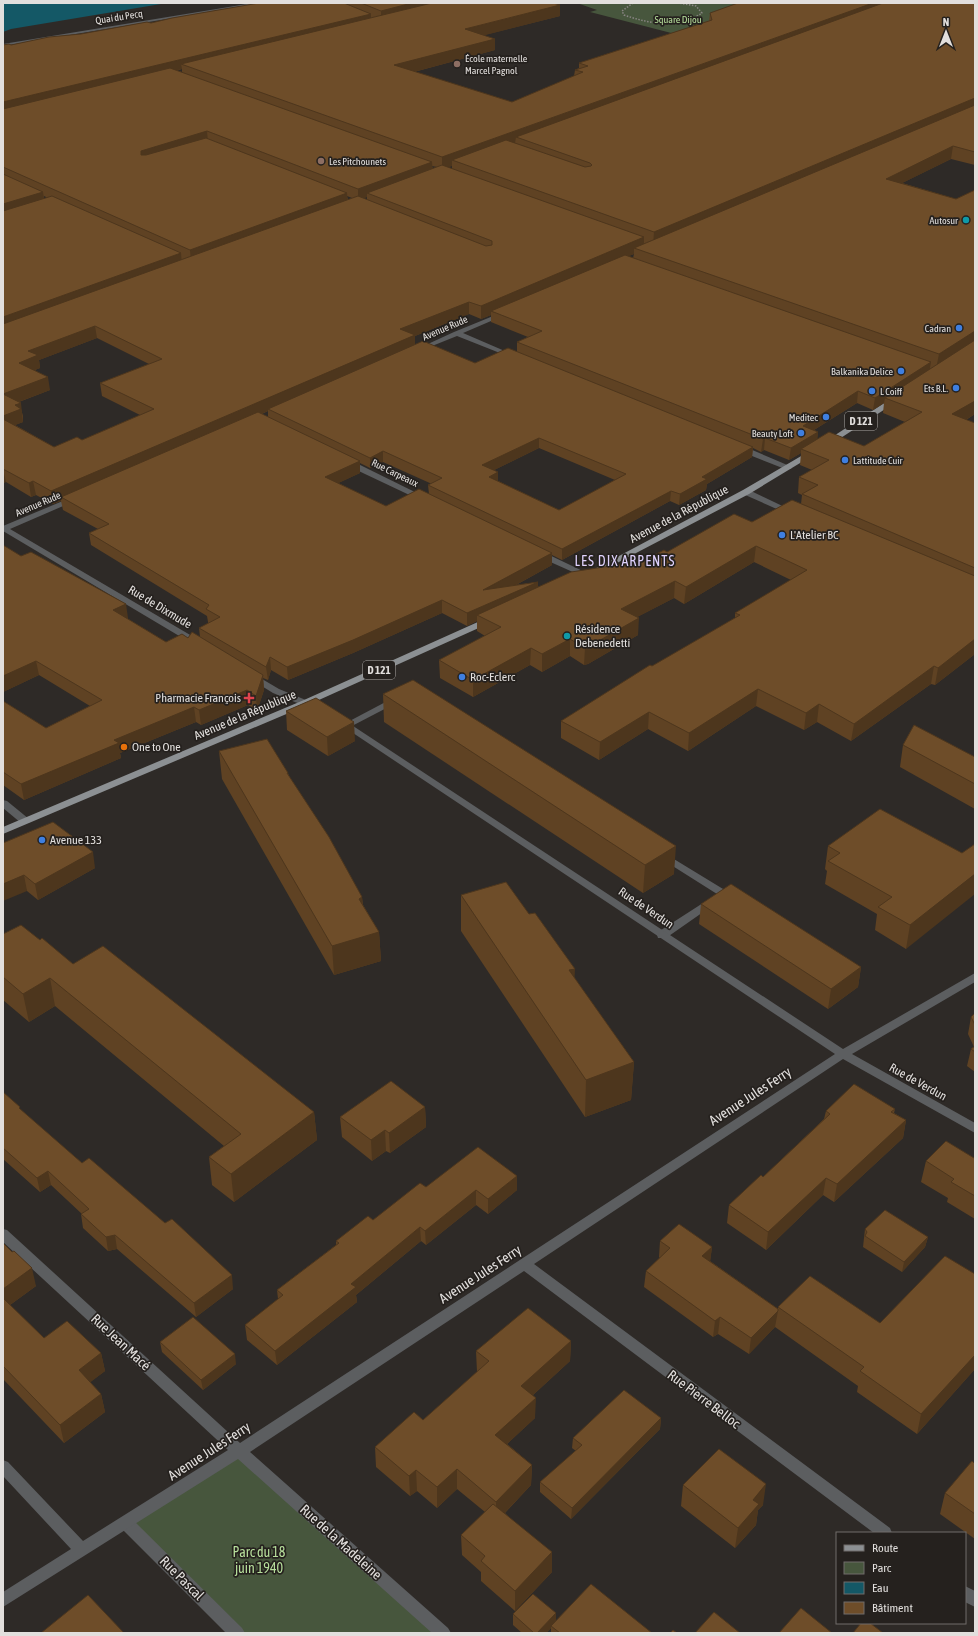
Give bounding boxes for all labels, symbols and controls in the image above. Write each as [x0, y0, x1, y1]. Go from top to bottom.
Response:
street label: Quai du Pecq [95, 8, 144, 26]
north arrow [926, 12, 966, 52]
park label: Square Dijou [654, 14, 702, 25]
text: N [943, 16, 949, 28]
place label: École maternelle Marcel Pagnol [465, 53, 528, 76]
marker: École maternelle Marcel Pagnol [452, 59, 462, 69]
marker: Les Pitchounets [316, 156, 326, 166]
place label: Les Pitchounets [329, 156, 386, 167]
place label: Autosur [929, 215, 959, 226]
marker: Autosur [961, 215, 971, 225]
street label: Avenue Rude [421, 313, 470, 342]
place label: Cadran [925, 323, 951, 334]
marker: Cadran [954, 323, 964, 333]
place label: Balkanika Delice [831, 366, 893, 377]
marker: Balkanika Delice [896, 366, 906, 376]
place label: Ets B.L. [924, 383, 948, 394]
marker: Ets B.L. [951, 383, 961, 393]
marker: L Coiff [867, 386, 877, 396]
place label: L Coiff [880, 386, 903, 397]
place label: Meditec [789, 412, 818, 423]
marker: Meditec [821, 412, 831, 422]
road number: D 121 [845, 412, 877, 430]
place label: Beauty Loft [752, 428, 793, 439]
marker: Beauty Loft [796, 428, 806, 438]
marker: Lattitude Cuir [840, 455, 850, 465]
place label: Lattitude Cuir [853, 455, 904, 466]
street label: Rue Carpeaux [370, 457, 420, 489]
street label: Avenue de la République [627, 482, 731, 546]
street label: Avenue Rude [14, 489, 63, 518]
place label: L'Atelier BC [790, 528, 839, 542]
marker: L'Atelier BC [777, 530, 787, 540]
district label: LES DIX ARPENTS [575, 553, 675, 569]
street label: Rue de Dixmude [126, 583, 194, 631]
place label: Résidence Debenedetti [575, 622, 630, 650]
marker: Résidence Debenedetti [562, 631, 572, 641]
road number: D 121 [363, 661, 395, 679]
place label: Roc-Eclerc [470, 670, 516, 684]
marker: Roc-Eclerc [457, 672, 467, 682]
street label: Avenue de la République [192, 687, 298, 743]
place label: Pharmacie François [155, 691, 241, 705]
marker: Pharmacie François [244, 693, 254, 703]
place label: One to One [132, 740, 181, 754]
marker: One to One [119, 742, 129, 752]
place label: Avenue 133 [50, 833, 102, 847]
marker: Avenue 133 [37, 835, 47, 845]
street label: Rue de Verdun [616, 884, 676, 932]
street label: Rue de Verdun [887, 1060, 949, 1104]
street label: Avenue Jules Ferry [706, 1063, 794, 1128]
street label: Avenue Jules Ferry [436, 1241, 524, 1306]
street label: Rue Jean Macé [88, 1310, 154, 1374]
street label: Rue Pierre Belloc [665, 1367, 744, 1432]
street label: Avenue Jules Ferry [165, 1418, 253, 1483]
street label: Rue de la Madeleine [297, 1501, 385, 1583]
legend [836, 1532, 966, 1624]
text: Route [872, 1541, 898, 1555]
park label: Parc du 18 juin 1940 [233, 1544, 286, 1576]
street label: Rue Pascal [157, 1553, 207, 1603]
text: Parc [872, 1561, 892, 1575]
text: Eau [872, 1581, 889, 1595]
text: Bâtiment [872, 1601, 913, 1615]

